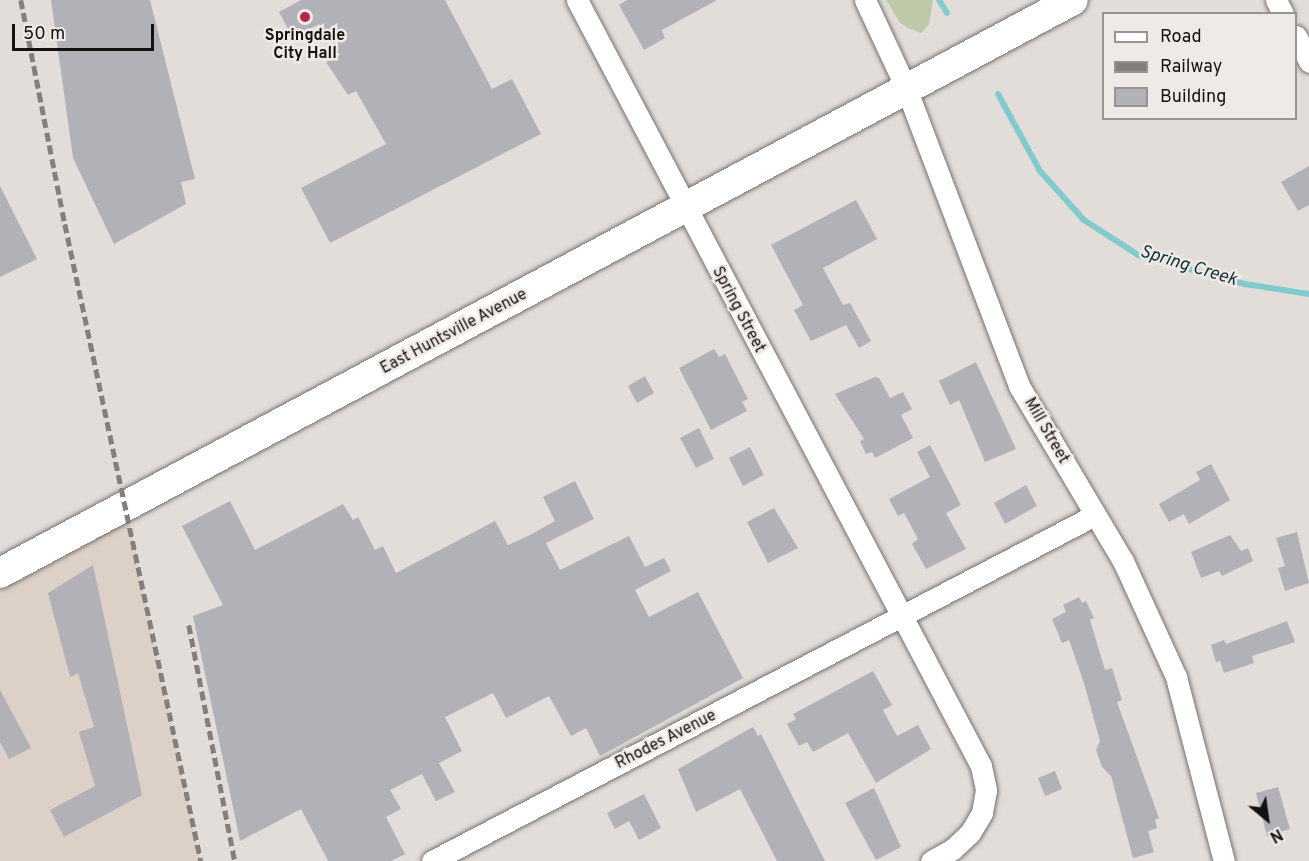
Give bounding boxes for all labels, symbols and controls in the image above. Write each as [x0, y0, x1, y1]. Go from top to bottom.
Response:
marker: Springdale City Hall [298, 10, 312, 24]
scale bar [15, 12, 158, 50]
legend [1102, 12, 1297, 120]
text: 50 m [23, 23, 65, 46]
place label: Springdale City Hall [265, 26, 345, 64]
text: Road [1160, 26, 1202, 49]
text: Railway [1160, 56, 1222, 79]
text: Building [1160, 86, 1226, 109]
water label: Spring Creek [1137, 242, 1239, 292]
street label: Spring Street [707, 264, 769, 356]
street label: East Huntsville Avenue [377, 285, 531, 379]
street label: Mill Street [1019, 395, 1073, 467]
street label: Rhodes Avenue [612, 706, 720, 774]
north arrow [1237, 789, 1297, 849]
text: N [1266, 823, 1286, 846]

